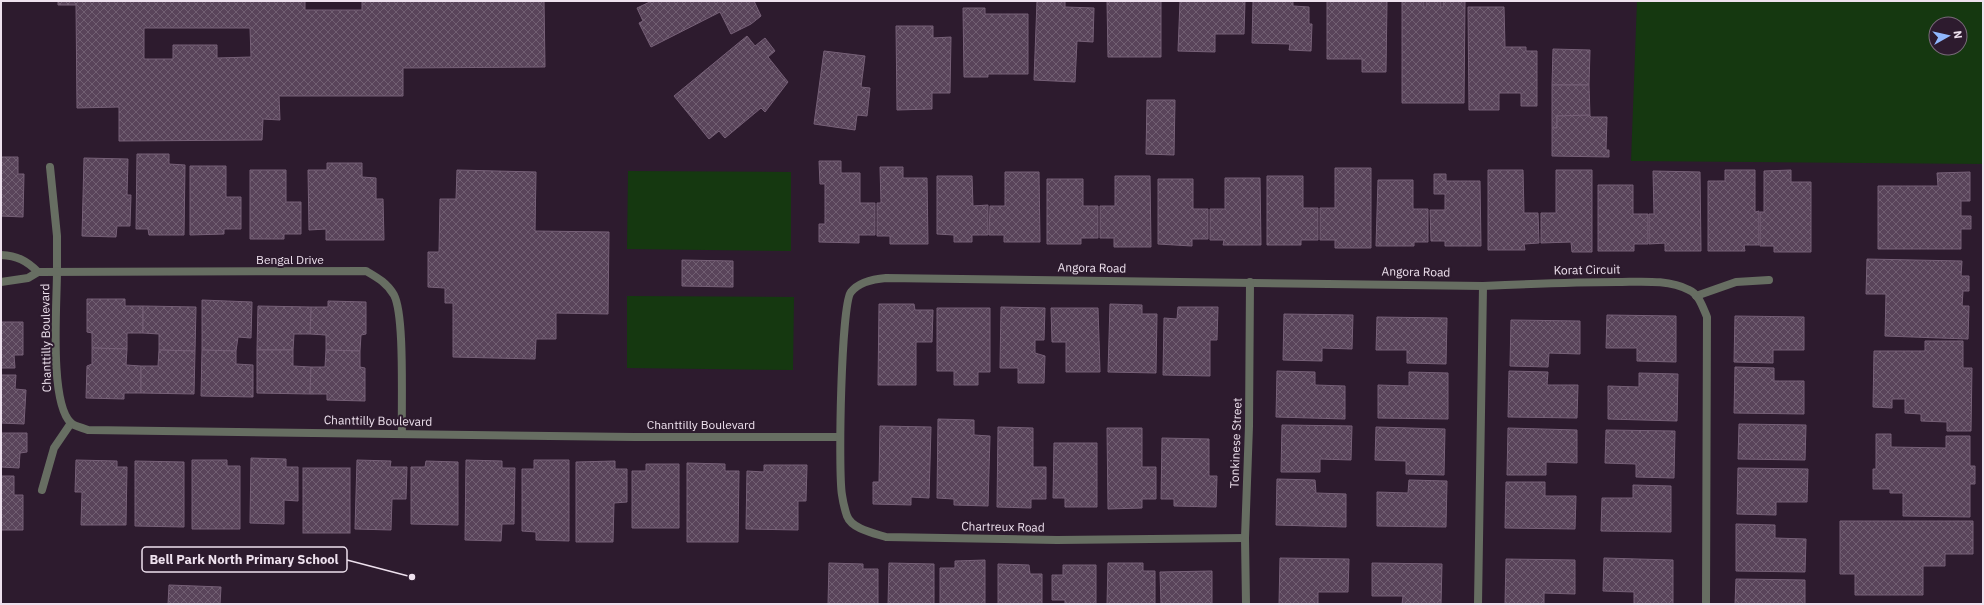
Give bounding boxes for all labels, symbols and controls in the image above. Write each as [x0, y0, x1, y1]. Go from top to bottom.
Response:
north arrow [1928, 16, 1968, 56]
text: N [1950, 30, 1965, 40]
street label: Bengal Drive [256, 252, 324, 267]
street label: Angora Road [1058, 259, 1126, 276]
street label: Korat Circuit [1554, 261, 1620, 278]
street label: Angora Road [1382, 263, 1450, 280]
street label: Chanttilly Boulevard [37, 284, 54, 392]
street label: Tonkinese Street [1226, 397, 1245, 488]
street label: Chanttilly Boulevard [324, 412, 432, 429]
street label: Chanttilly Boulevard [647, 417, 755, 432]
street label: Chartreux Road [961, 518, 1045, 535]
callout: Bell Park North Primary School [142, 547, 347, 572]
text: Bell Park North Primary School [149, 551, 339, 568]

